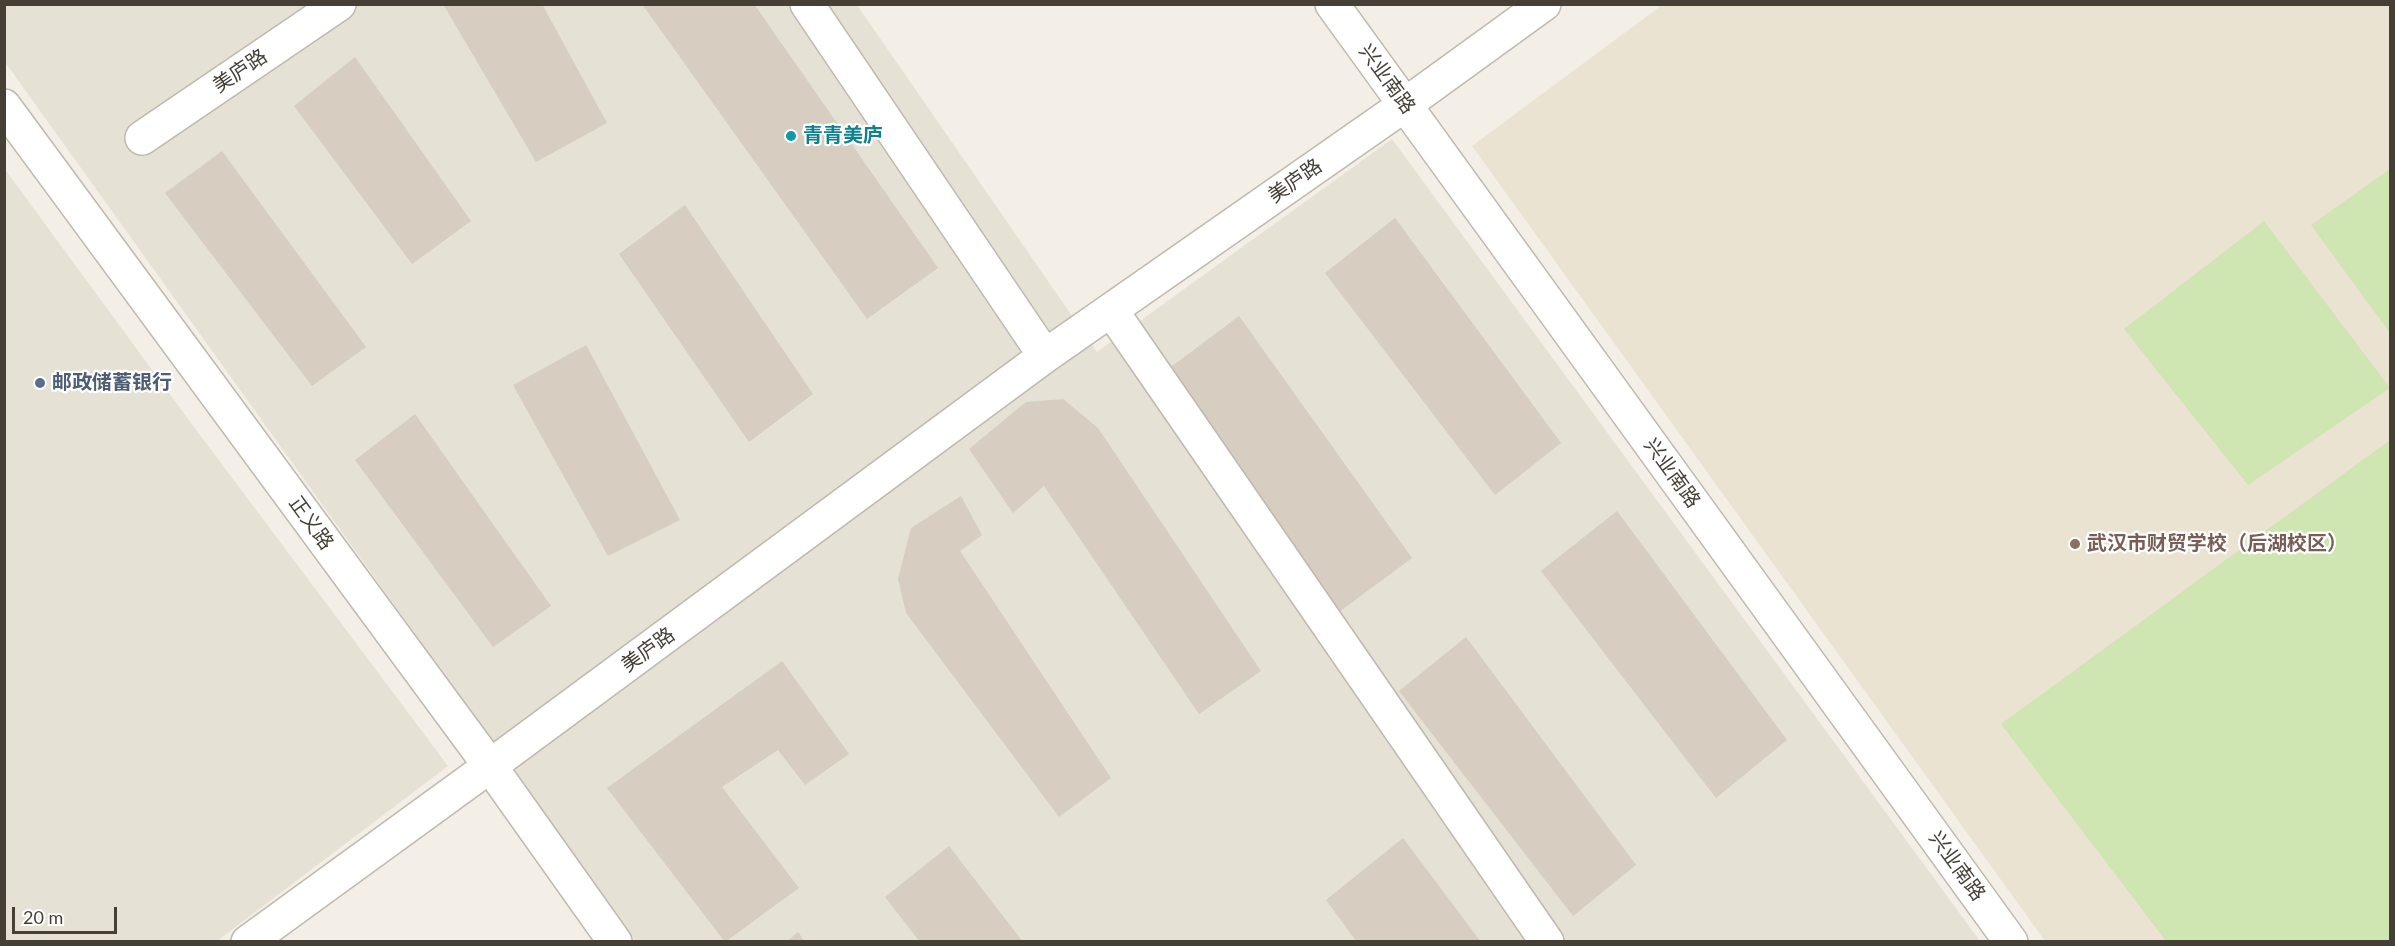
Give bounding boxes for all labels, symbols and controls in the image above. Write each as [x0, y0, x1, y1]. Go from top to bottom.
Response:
street label: 兴业南路 [1354, 40, 1420, 118]
street label: 美庐路 [208, 44, 272, 98]
place label: 青青美庐 [803, 124, 883, 148]
marker: 青青美庐 [784, 129, 798, 143]
street label: 美庐路 [1264, 154, 1326, 208]
place label: 邮政储蓄银行 [52, 371, 172, 395]
marker: 邮政储蓄银行 [33, 376, 47, 390]
street label: 兴业南路 [1639, 434, 1705, 512]
street label: 正义路 [284, 492, 338, 554]
place label: 武汉市财贸学校（后湖校区） [2087, 532, 2347, 556]
marker: 武汉市财贸学校（后湖校区） [2068, 537, 2082, 551]
street label: 美庐路 [617, 623, 679, 677]
street label: 兴业南路 [1924, 827, 1990, 905]
scale bar [15, 895, 120, 933]
text: 20 m [23, 906, 63, 928]

